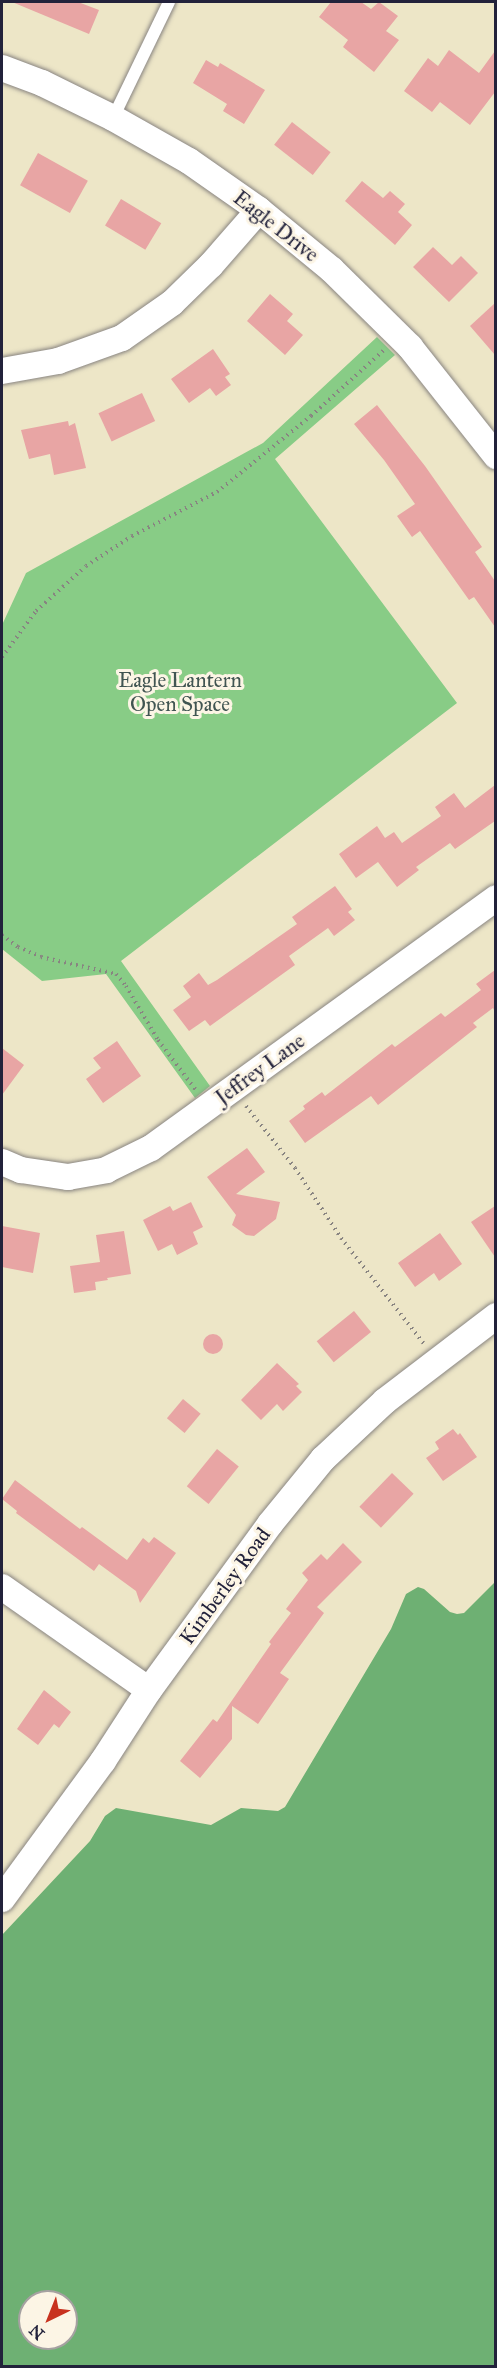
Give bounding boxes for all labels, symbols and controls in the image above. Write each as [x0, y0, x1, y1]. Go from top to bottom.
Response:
street label: Eagle Drive [228, 185, 324, 267]
park label: Eagle Lantern Open Space [118, 667, 242, 717]
street label: Jeffrey Lane [210, 1028, 310, 1110]
street label: Kimberley Road [174, 1523, 276, 1649]
north arrow [18, 2290, 78, 2350]
text: N [25, 2320, 48, 2344]

